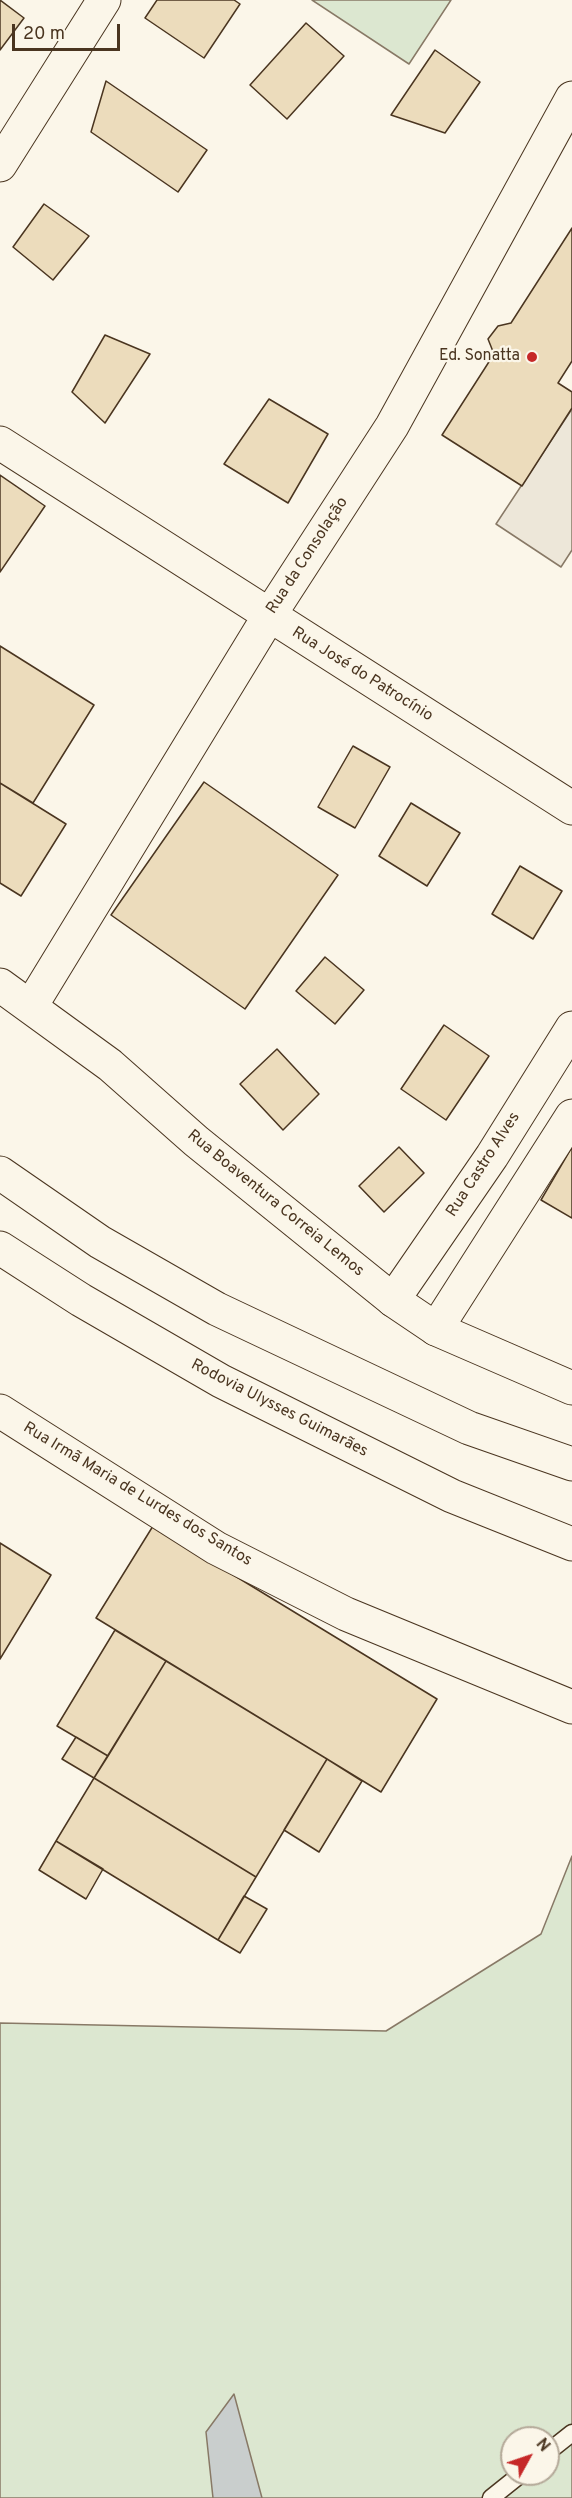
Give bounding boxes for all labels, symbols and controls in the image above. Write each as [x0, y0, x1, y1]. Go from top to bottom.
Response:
scale bar [15, 12, 123, 50]
text: 20 m [23, 23, 65, 46]
place label: Ed. Sonatta [439, 347, 520, 367]
marker: Ed. Sonatta [525, 350, 539, 364]
street label: Rua da Consolação [263, 494, 353, 618]
street label: Rua José do Patrocínio [288, 624, 436, 726]
street label: Rua Castro Alves [443, 1109, 525, 1221]
street label: Rua Boaventura Correia Lemos [183, 1127, 367, 1281]
street label: Rodovia Ulysses Guimarães [187, 1356, 371, 1462]
street label: Rua Irmã Maria de Lurdes dos Santos [19, 1419, 255, 1571]
north arrow [500, 2426, 560, 2486]
text: N [531, 2435, 554, 2457]

